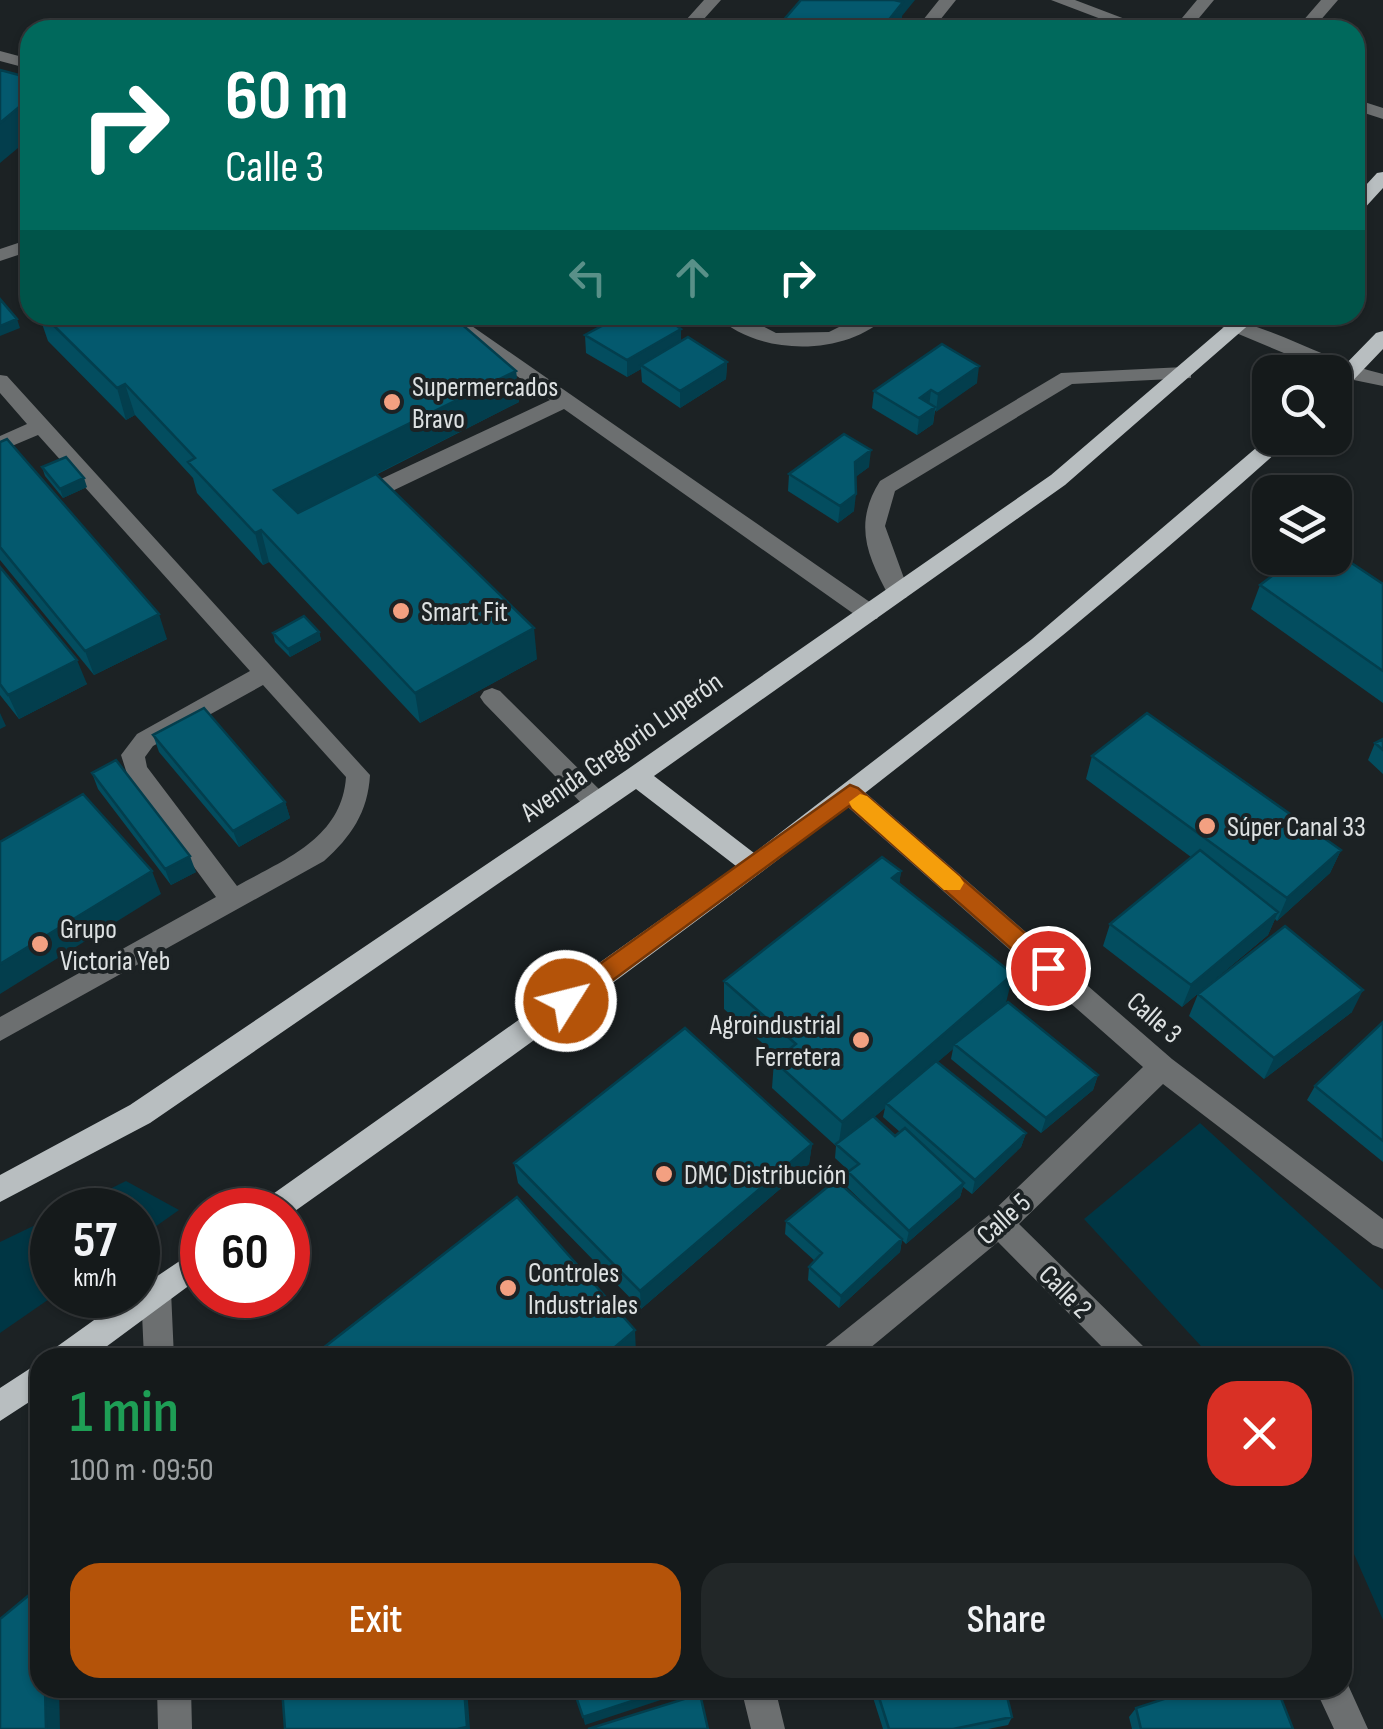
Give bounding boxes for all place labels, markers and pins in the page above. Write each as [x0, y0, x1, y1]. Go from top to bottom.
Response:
place label: Supermercados Bravo [412, 371, 558, 436]
marker: Supermercados Bravo [381, 391, 403, 413]
place label: Smart Fit [421, 596, 508, 629]
marker: Smart Fit [390, 600, 412, 622]
place label: Súper Canal 33 [1227, 811, 1366, 844]
marker: Súper Canal 33 [1196, 815, 1218, 837]
place label: Grupo Victoria Yeb [60, 913, 170, 978]
pin [1006, 926, 1091, 1011]
marker: Grupo Victoria Yeb [29, 933, 51, 955]
place label: Agroindustrial Ferretera [709, 1009, 841, 1074]
marker: Agroindustrial Ferretera [850, 1029, 872, 1051]
place label: DMC Distribución [684, 1159, 847, 1192]
marker: DMC Distribución [653, 1163, 675, 1185]
place label: Controles Industriales [528, 1257, 638, 1322]
marker: Controles Industriales [497, 1277, 519, 1299]

